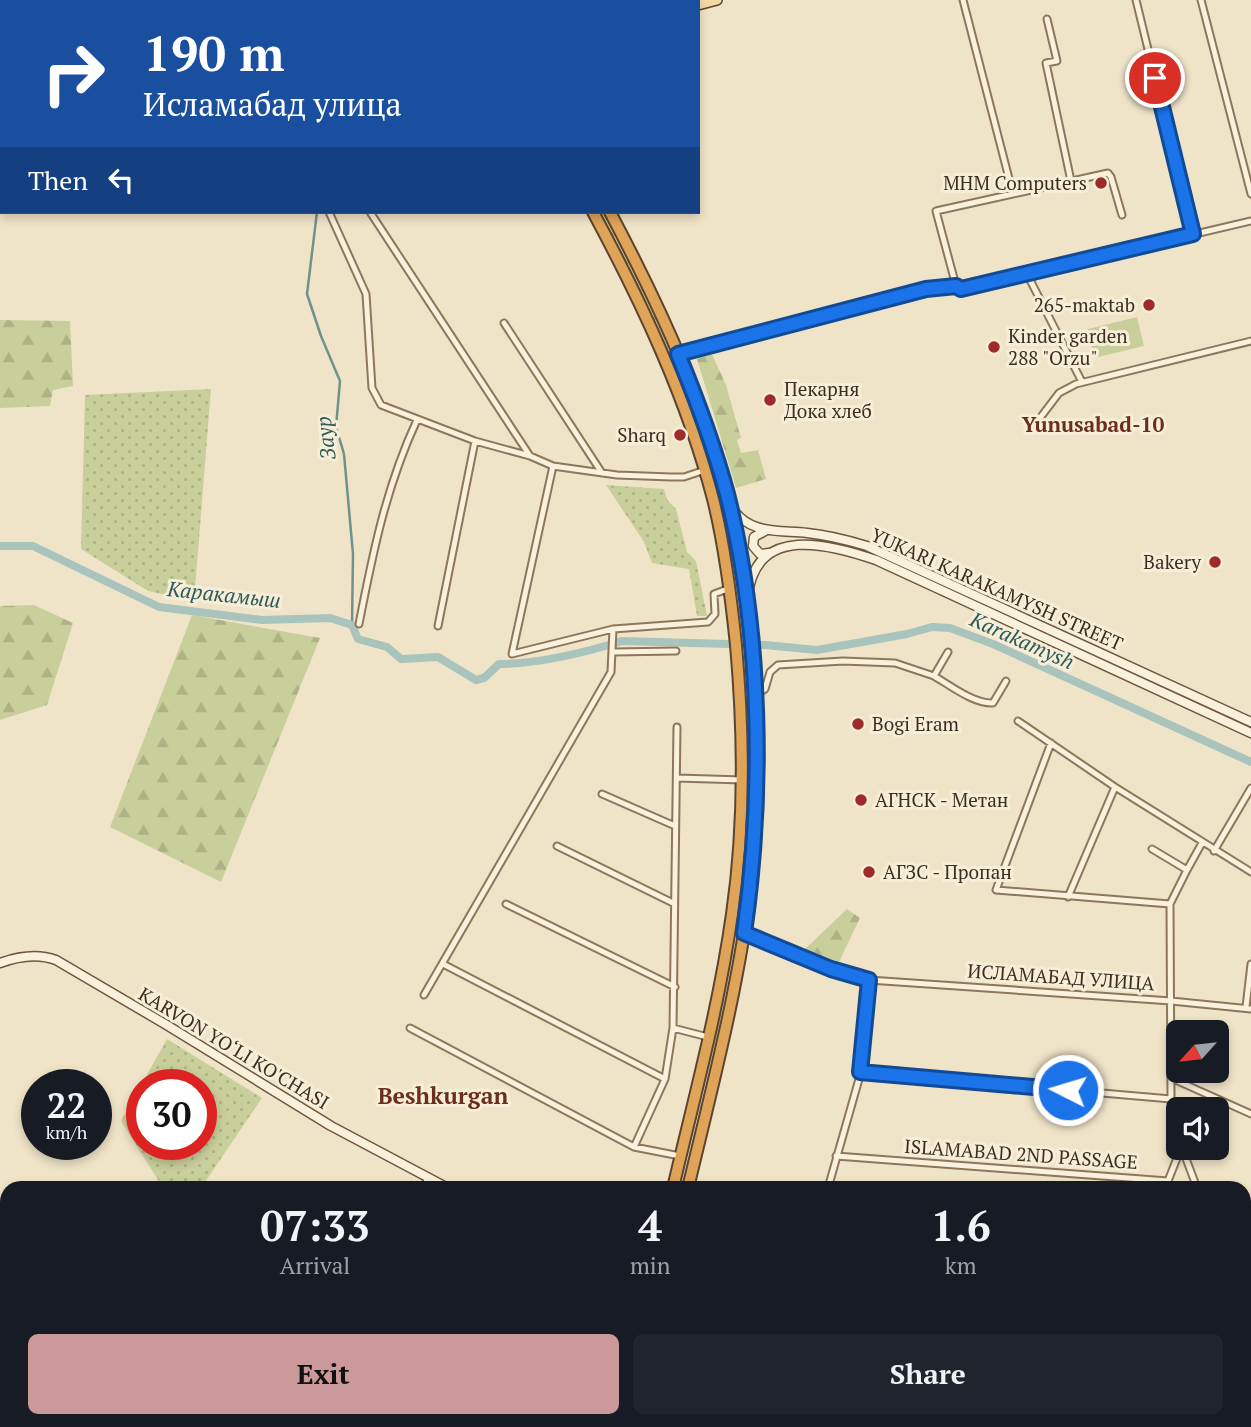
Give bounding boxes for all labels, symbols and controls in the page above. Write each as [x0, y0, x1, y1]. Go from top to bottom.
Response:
text: 190 m [143, 20, 285, 85]
icon: right [28, 28, 119, 119]
pin [1125, 48, 1185, 108]
icon: arrive [1136, 59, 1174, 97]
text: Исламабад улица [143, 83, 402, 125]
icon: left [102, 161, 140, 199]
text: Then [28, 163, 88, 197]
place label: MHM Computers [943, 170, 1087, 195]
marker: MHM Computers [1093, 175, 1109, 191]
place label: 265-maktab [1034, 292, 1135, 317]
marker: 265-maktab [1141, 297, 1157, 313]
place label: Kinder garden 288 "Orzu" [1008, 323, 1128, 370]
marker: Kinder garden 288 "Orzu" [986, 339, 1002, 355]
place label: Пекарня Дока хлеб [784, 376, 872, 423]
marker: Пекарня Дока хлеб [762, 392, 778, 408]
district label: Yunusabad-10 [1022, 410, 1164, 438]
water label: Заур [308, 415, 342, 462]
place label: Sharq [617, 422, 667, 447]
marker: Sharq [672, 427, 688, 443]
street label: YUKARI KARAKAMYSH STREET [867, 522, 1127, 656]
place label: Bakery [1143, 549, 1201, 574]
marker: Bakery [1207, 554, 1223, 570]
water label: Каракамыш [165, 574, 282, 614]
water label: Karakamysh [965, 604, 1079, 675]
place label: Bogi Eram [872, 711, 959, 736]
marker: Bogi Eram [850, 716, 866, 732]
place label: АГНСК - Метан [875, 787, 1008, 812]
marker: АГНСК - Метан [853, 792, 869, 808]
place label: АГЗС - Пропан [883, 859, 1012, 884]
marker: АГЗС - Пропан [861, 864, 877, 880]
street label: ИСЛАМАБАД УЛИЦА [967, 957, 1155, 996]
street label: KARVON YO‘LI KO'CHASI [135, 981, 334, 1114]
north arrow [1166, 1020, 1228, 1083]
map controls [1166, 1020, 1229, 1160]
position arrow [1031, 1053, 1105, 1127]
speed limit sign: 30 [126, 1069, 217, 1160]
district label: Beshkurgan [378, 1080, 508, 1111]
text: 22 [47, 1082, 86, 1128]
button: sound [1166, 1097, 1229, 1160]
text: km/h [46, 1120, 87, 1144]
street label: ISLAMABAD 2ND PASSAGE [903, 1133, 1139, 1174]
text: 07:33 [260, 1197, 370, 1253]
text: 4 [638, 1197, 662, 1253]
text: 1.6 [931, 1197, 991, 1253]
text: Arrival [280, 1250, 350, 1281]
text: min [630, 1250, 670, 1281]
text: km [945, 1250, 977, 1281]
button: Exit [28, 1334, 619, 1414]
button: Share [633, 1334, 1223, 1414]

